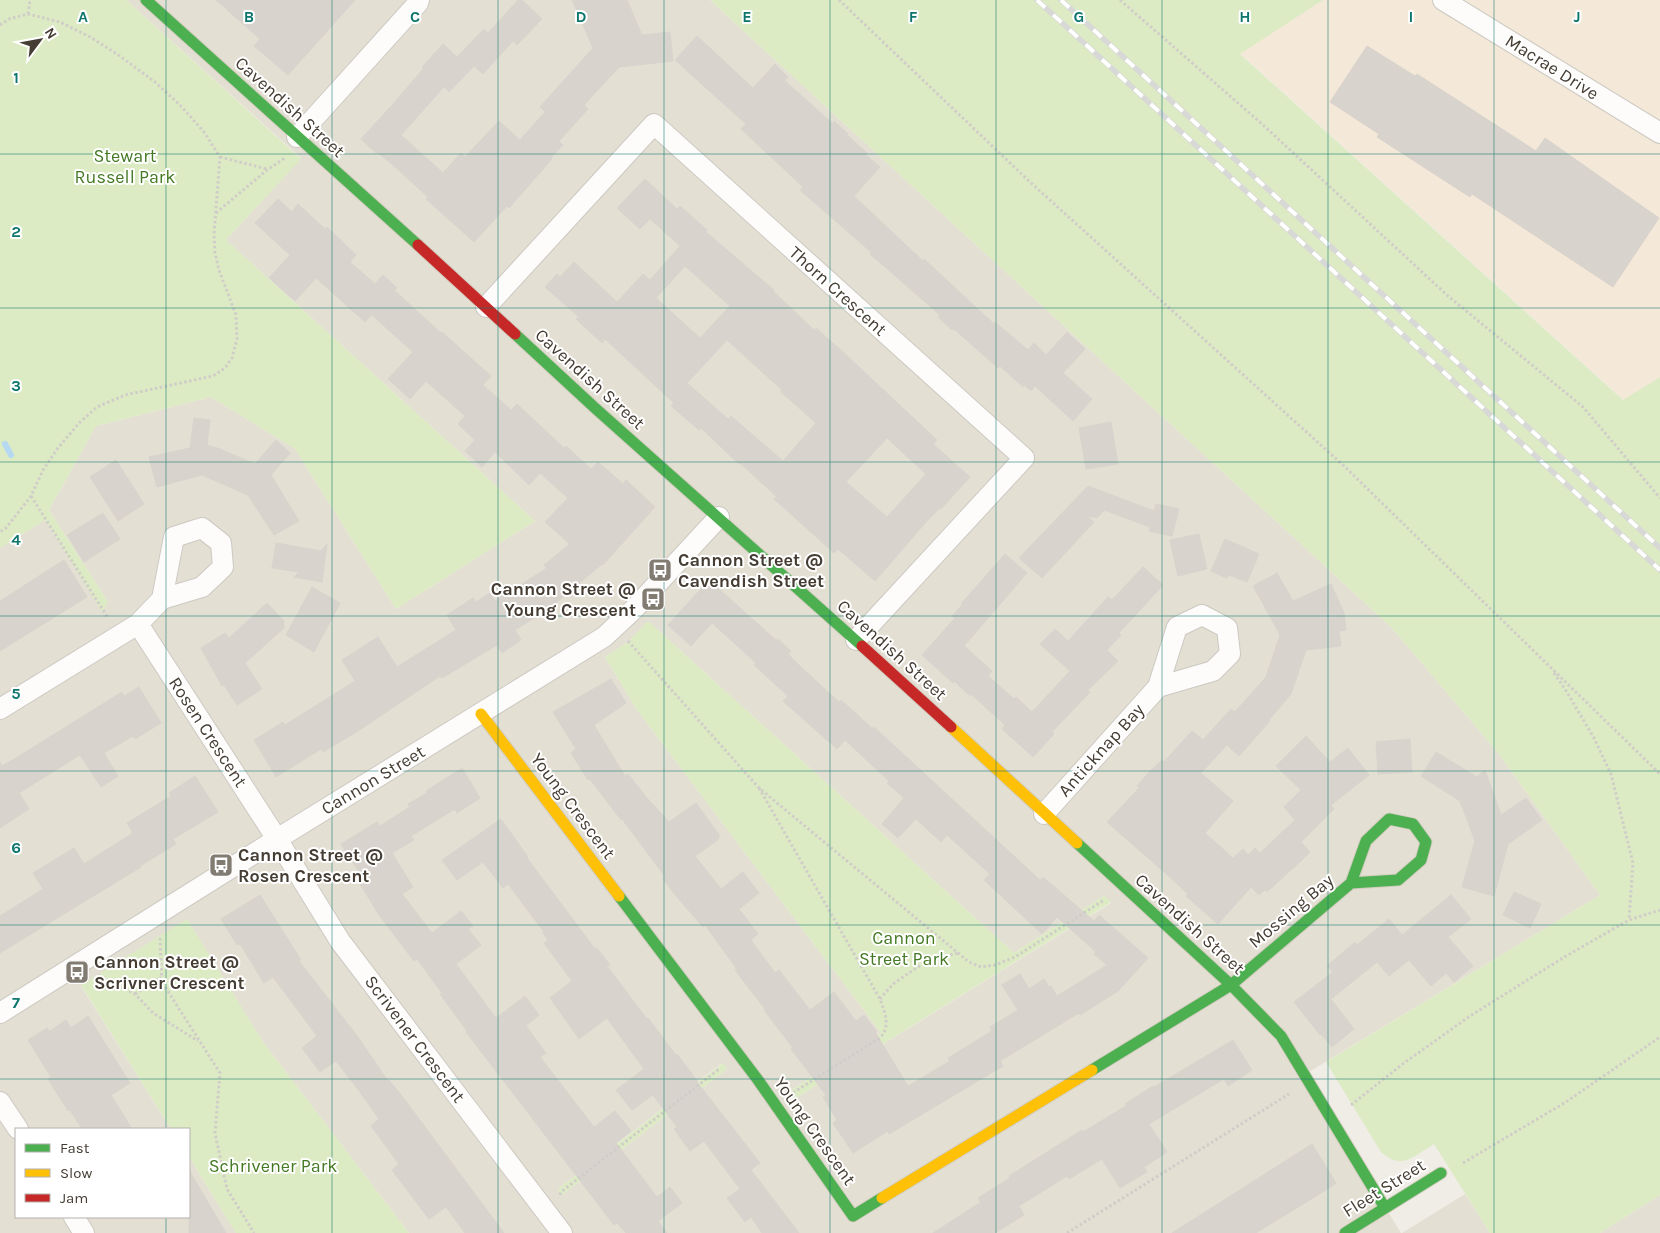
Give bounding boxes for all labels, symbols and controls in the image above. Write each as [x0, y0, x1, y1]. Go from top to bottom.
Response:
text: A [78, 7, 88, 26]
text: B [244, 7, 254, 26]
text: C [410, 7, 420, 26]
text: D [576, 7, 587, 26]
text: E [742, 7, 752, 26]
text: F [909, 7, 918, 26]
text: G [1074, 7, 1084, 26]
text: H [1239, 7, 1251, 26]
text: I [1409, 7, 1413, 26]
text: J [1573, 7, 1581, 26]
north arrow [15, 15, 65, 65]
text: N [41, 25, 60, 42]
street label: Macrae Drive [1501, 29, 1603, 105]
street label: Cavendish Street [231, 52, 350, 162]
text: 1 [13, 68, 19, 87]
park label: Stewart Russell Park [75, 145, 175, 188]
text: 2 [11, 222, 21, 241]
street label: Thorn Crescent [785, 241, 892, 341]
street label: Cavendish Street [531, 324, 650, 434]
text: 3 [11, 376, 21, 395]
text: 4 [11, 530, 21, 549]
place label: Cannon Street @ Cavendish Street [678, 549, 824, 592]
bus stop icon: Cannon Street @ Cavendish Street [647, 557, 673, 583]
place label: Cannon Street @ Young Crescent [491, 578, 636, 621]
bus stop icon: Cannon Street @ Young Crescent [640, 586, 666, 612]
street label: Cavendish Street [833, 595, 952, 705]
street label: Rosen Crescent [164, 673, 252, 791]
text: 5 [11, 684, 21, 703]
street label: Anticknap Bay [1053, 698, 1149, 801]
street label: Cannon Street [317, 740, 429, 820]
street label: Young Crescent [526, 749, 620, 864]
text: 6 [11, 838, 21, 857]
place label: Cannon Street @ Rosen Crescent [238, 844, 383, 887]
bus stop icon: Cannon Street @ Rosen Crescent [208, 852, 234, 878]
street label: Cavendish Street [1131, 869, 1250, 979]
street label: Mossing Bay [1244, 869, 1338, 953]
park label: Cannon Street Park [859, 927, 949, 970]
place label: Cannon Street @ Scrivner Crescent [94, 951, 245, 994]
bus stop icon: Cannon Street @ Scrivner Crescent [64, 959, 90, 985]
street label: Scrivener Crescent [360, 971, 470, 1107]
text: 7 [12, 993, 20, 1012]
street label: Young Crescent [770, 1073, 861, 1190]
legend [15, 1128, 190, 1218]
text: Fast [60, 1139, 90, 1157]
street label: Fleet Street [1339, 1154, 1430, 1222]
park label: Schrivener Park [209, 1155, 337, 1177]
text: Slow [60, 1164, 92, 1182]
text: Jam [60, 1189, 88, 1207]

